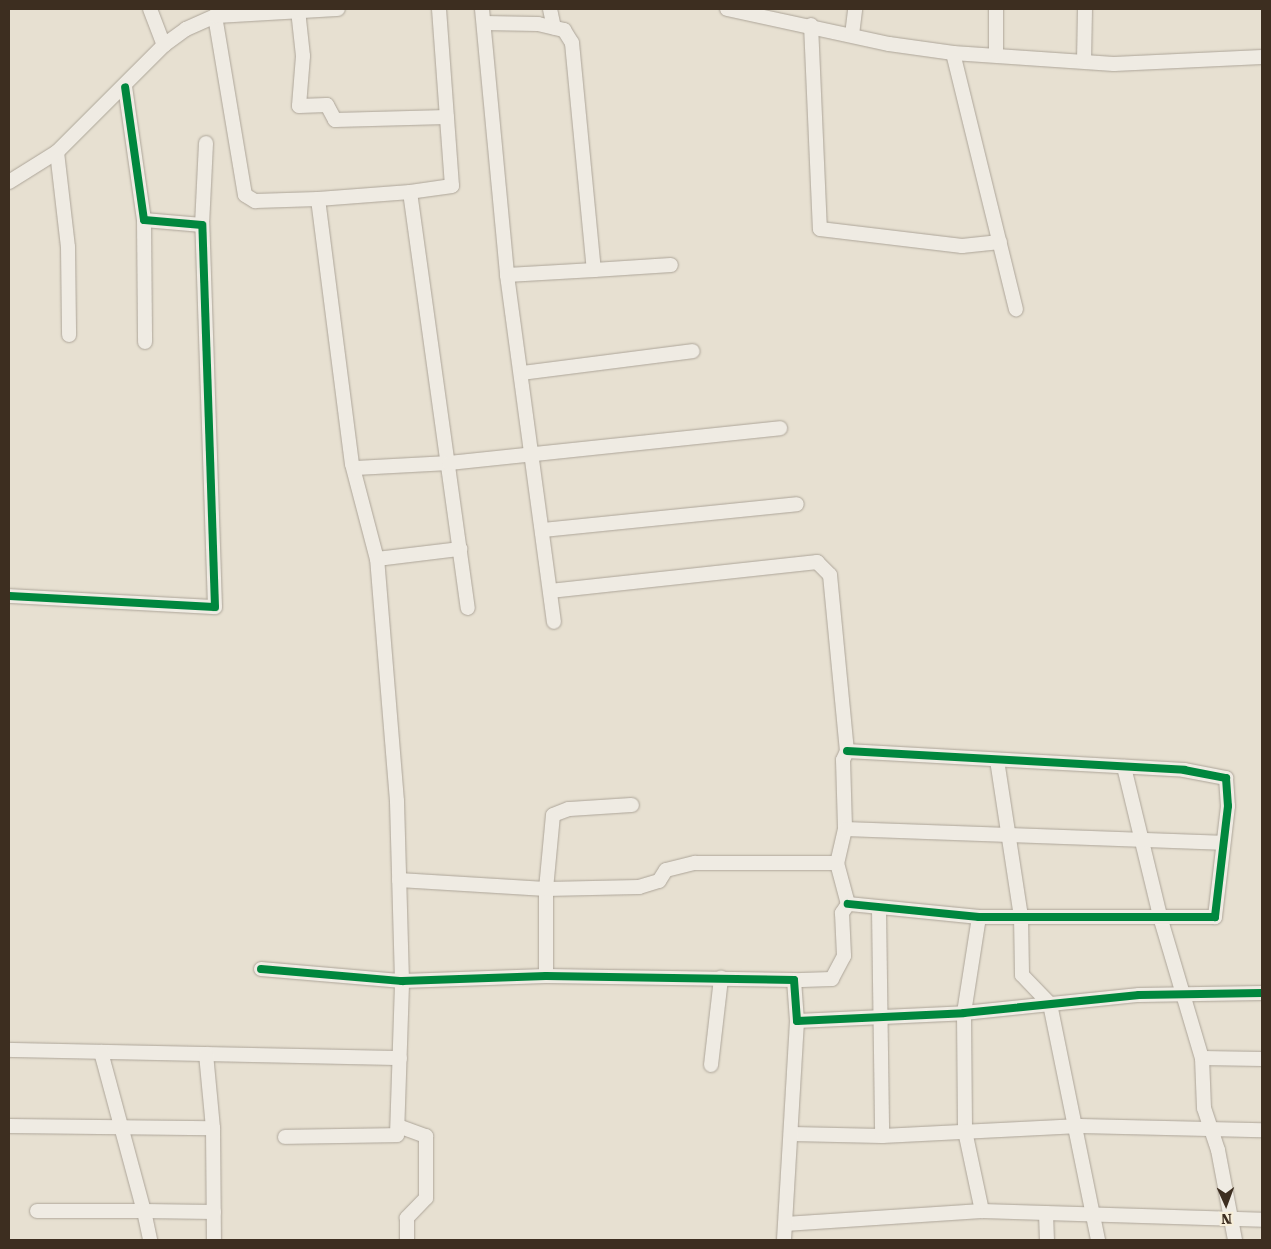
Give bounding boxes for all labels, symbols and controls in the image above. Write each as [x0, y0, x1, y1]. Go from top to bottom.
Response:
north arrow [1201, 1179, 1251, 1229]
text: N [1221, 1211, 1232, 1227]

